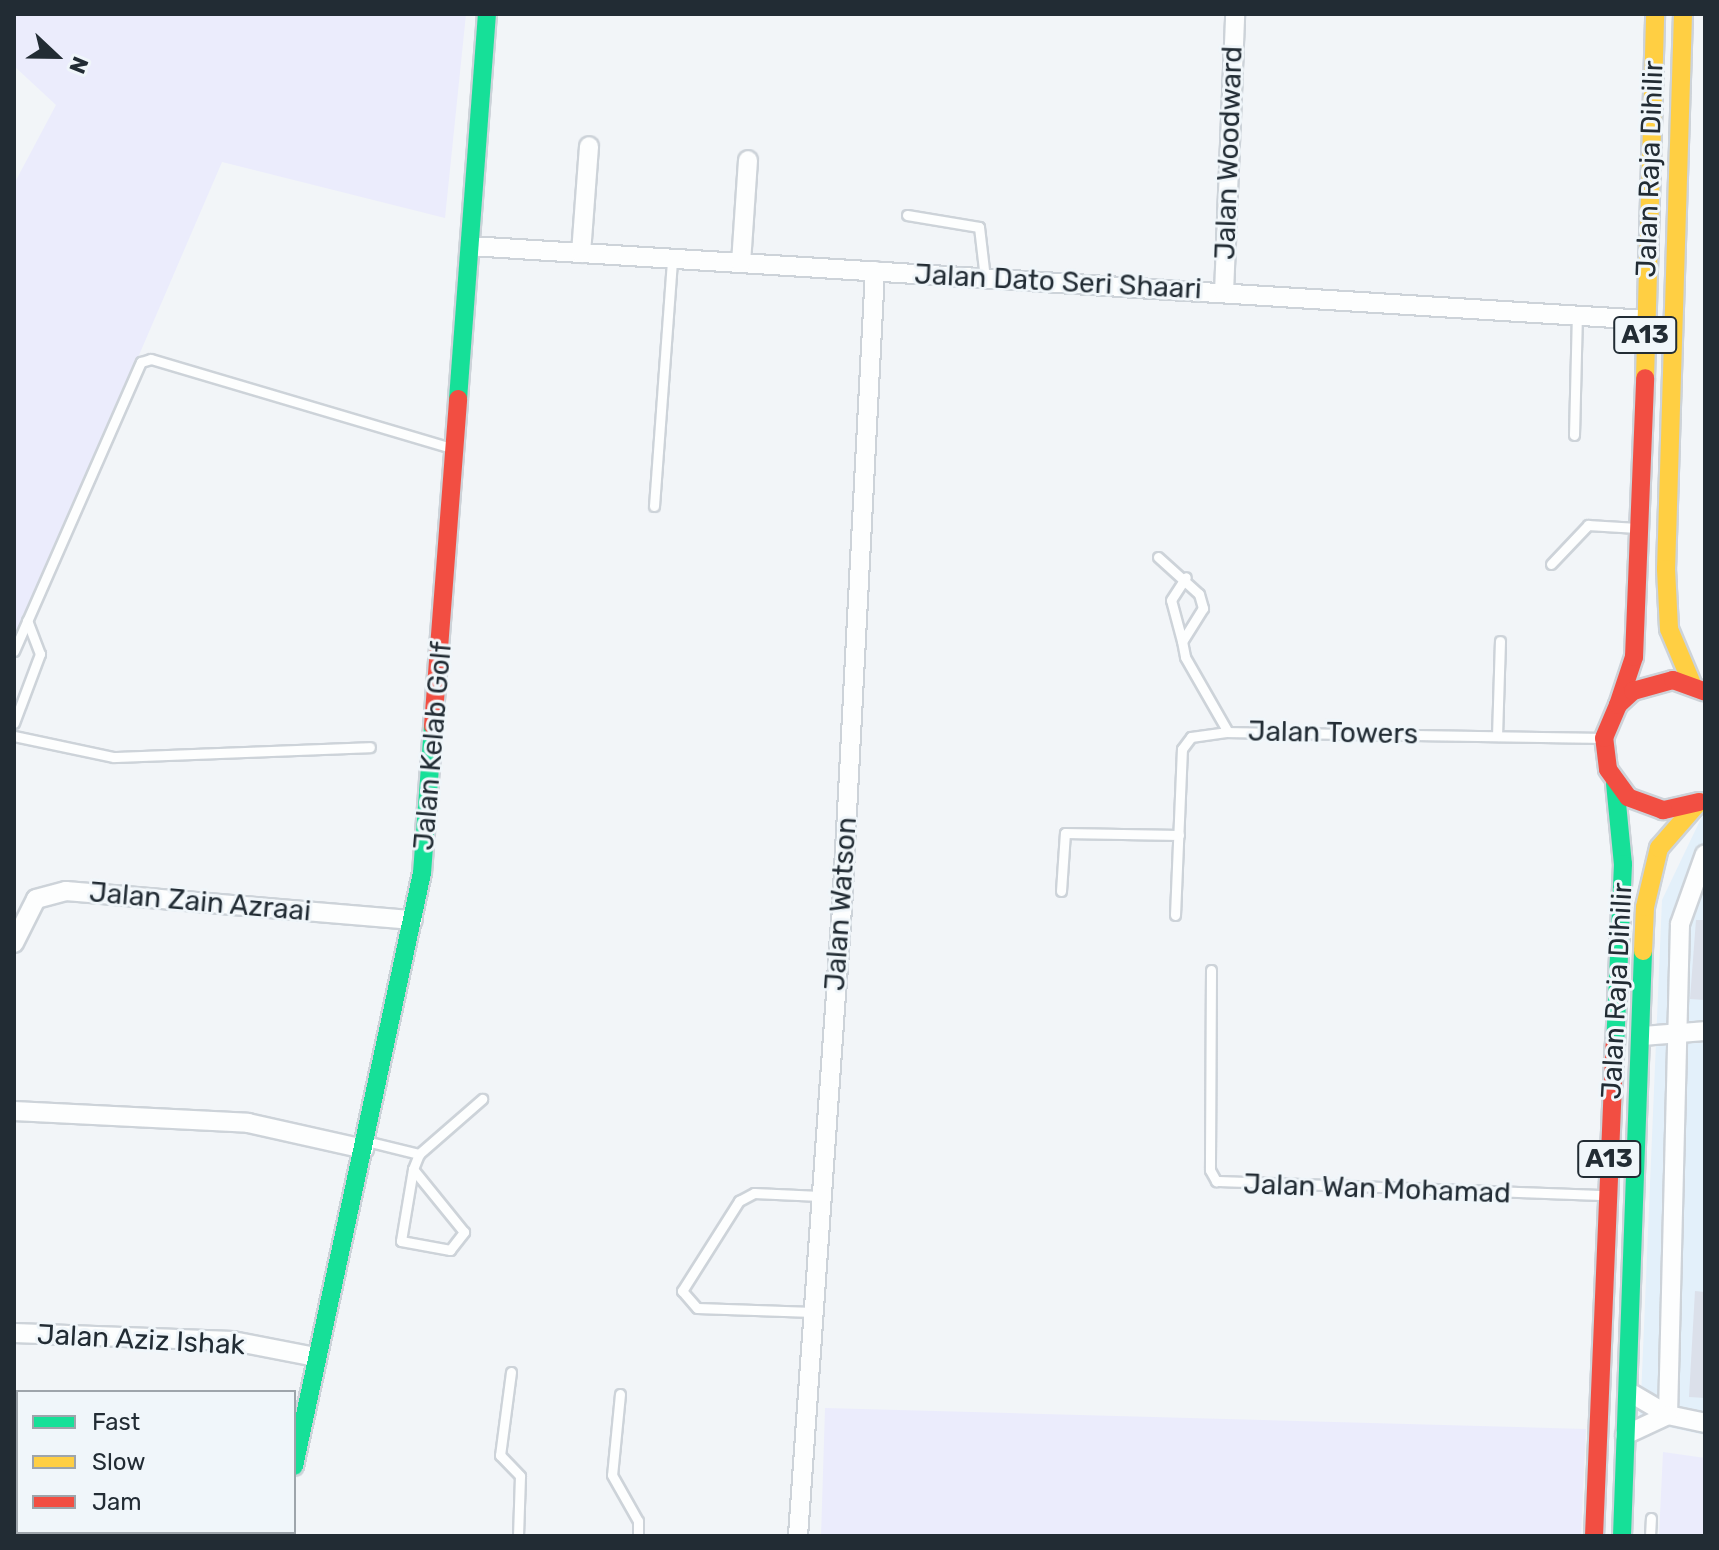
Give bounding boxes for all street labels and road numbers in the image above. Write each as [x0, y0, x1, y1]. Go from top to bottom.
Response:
street label: Jalan Woodward [1208, 45, 1250, 261]
street label: Jalan Raja Dihilir [1629, 60, 1671, 278]
street label: Jalan Dato Seri Shaari [913, 258, 1203, 306]
road number: A13 [1613, 313, 1677, 357]
street label: Jalan Kelab Golf [407, 640, 459, 852]
street label: Jalan Towers [1247, 715, 1419, 751]
street label: Jalan Watson [818, 816, 864, 992]
street label: Jalan Zain Azraai [87, 876, 313, 928]
street label: Jalan Raja Dihilir [1595, 882, 1639, 1100]
road number: A13 [1577, 1137, 1641, 1181]
street label: Jalan Wan Mohamad [1242, 1168, 1512, 1210]
street label: Jalan Aziz Ishak [36, 1318, 246, 1362]

